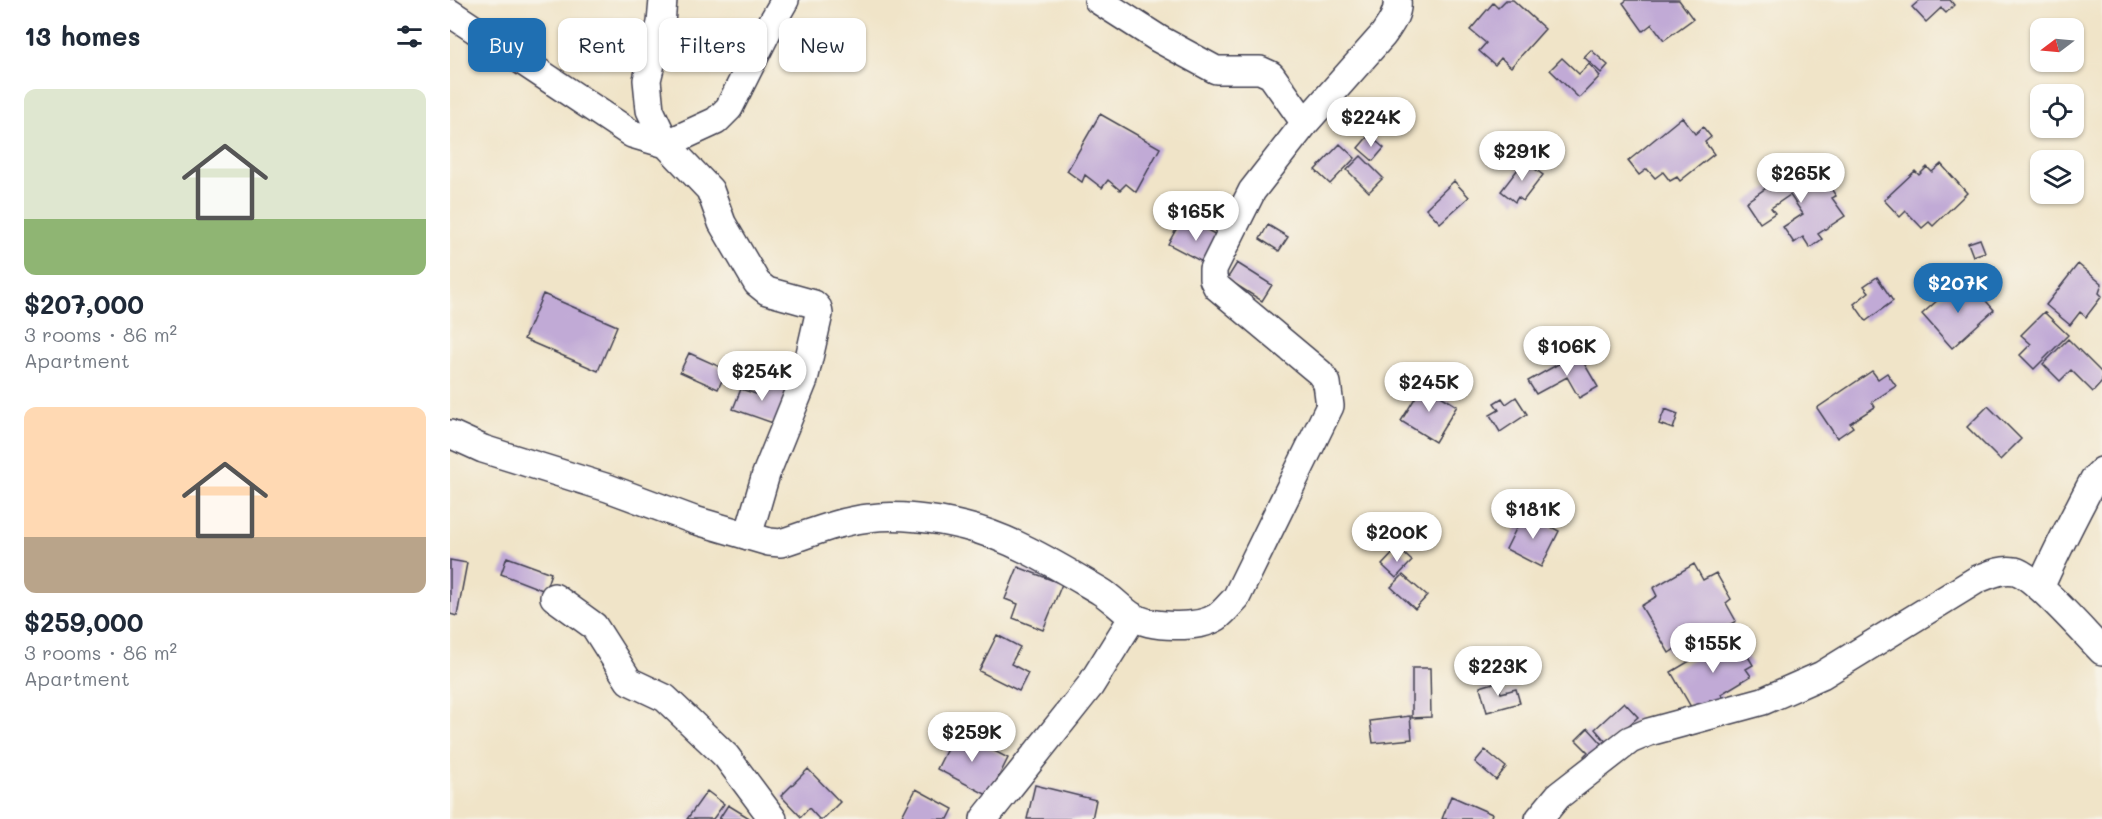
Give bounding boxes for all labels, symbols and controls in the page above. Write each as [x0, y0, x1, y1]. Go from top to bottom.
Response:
chip: Buy [468, 18, 546, 72]
chip: Rent [558, 18, 647, 72]
chip: Filters [659, 18, 767, 72]
chip: New [779, 18, 866, 72]
north arrow [2030, 18, 2084, 72]
map controls [2030, 18, 2084, 204]
text: 13 homes [24, 19, 141, 53]
icon: filters [393, 20, 426, 53]
button: locate [2030, 84, 2084, 138]
pin: $224K [1329, 97, 1413, 148]
text: $224K [1341, 103, 1401, 129]
icon: home [171, 128, 279, 236]
pin: $291K [1480, 131, 1564, 182]
text: $291K [1493, 137, 1551, 163]
button: layers [2030, 150, 2084, 204]
pin: $265K [1759, 153, 1843, 204]
text: $265K [1771, 159, 1831, 185]
pin: $165K [1154, 191, 1238, 242]
text: $165K [1167, 197, 1225, 223]
pin: $207K [1916, 263, 2000, 314]
text: $207K [1928, 269, 1988, 295]
text: $207,000 [24, 287, 144, 321]
text: 3 rooms · 86 m² [24, 321, 177, 347]
pin: $106K [1525, 326, 1609, 377]
text: $106K [1537, 332, 1597, 358]
text: Apartment [24, 347, 130, 373]
pin: $254K [720, 351, 804, 402]
text: $254K [731, 357, 793, 383]
pin: $245K [1387, 362, 1471, 413]
text: $245K [1398, 368, 1460, 394]
icon: home [171, 446, 279, 554]
pin: $181K [1491, 489, 1575, 540]
text: $181K [1505, 495, 1561, 521]
pin: $200K [1355, 512, 1439, 563]
text: $200K [1366, 518, 1428, 544]
text: $259,000 [24, 605, 144, 639]
pin: $155K [1671, 623, 1755, 674]
text: $155K [1684, 629, 1742, 655]
text: 3 rooms · 86 m² [24, 639, 177, 665]
pin: $223K [1456, 646, 1540, 697]
text: $223K [1468, 652, 1528, 678]
text: Apartment [24, 665, 130, 691]
pin: $259K [930, 712, 1014, 763]
text: $259K [942, 718, 1002, 744]

